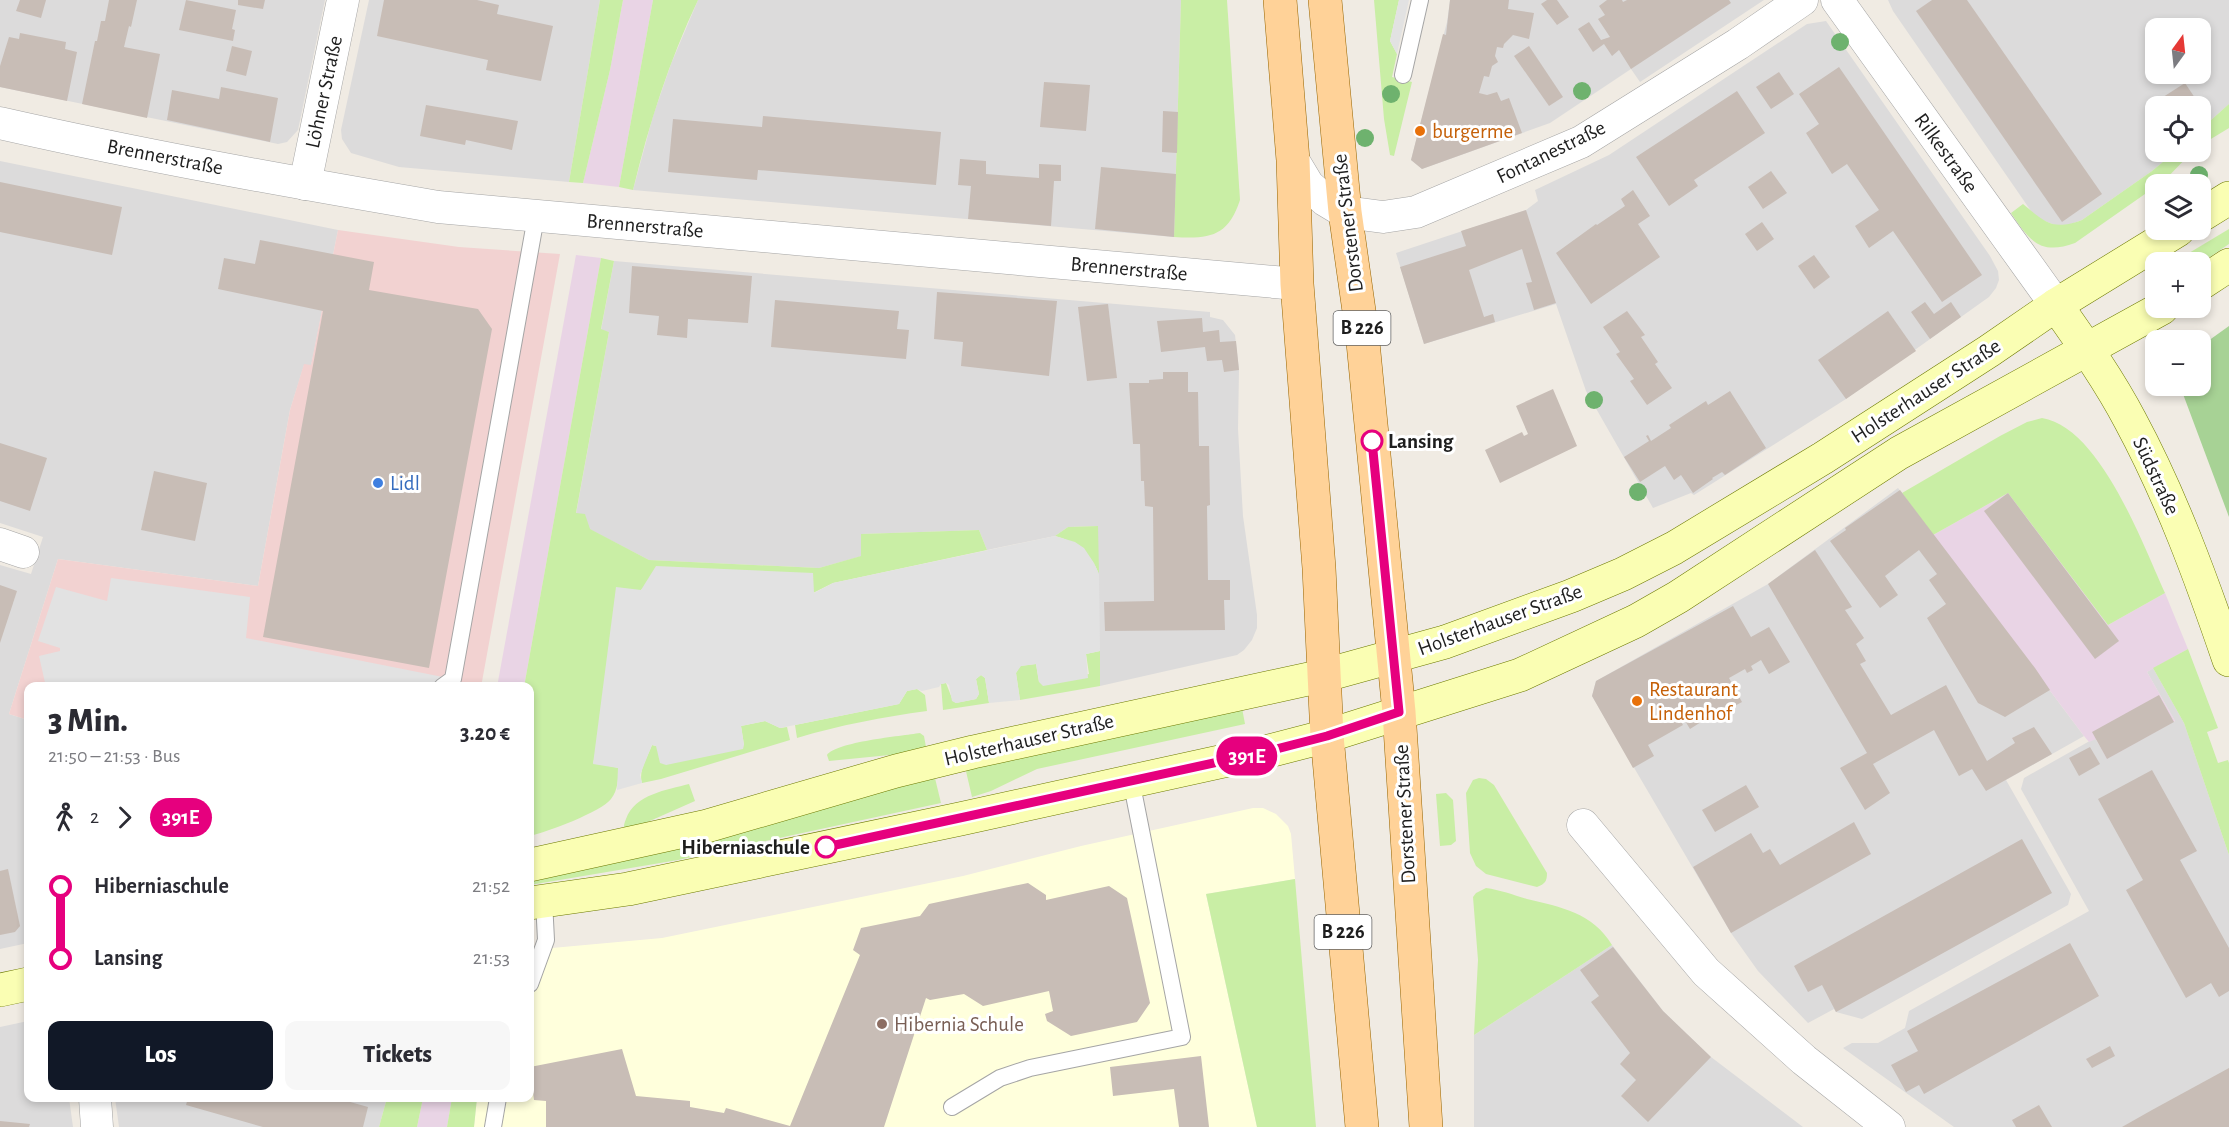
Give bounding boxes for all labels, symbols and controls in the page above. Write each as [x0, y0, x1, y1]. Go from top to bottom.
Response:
north arrow [2145, 18, 2211, 84]
map controls [2145, 18, 2211, 396]
street label: Löhner Straße [302, 34, 346, 150]
button: locate [2145, 96, 2211, 162]
street label: Rilkestraße [1910, 109, 1982, 197]
street label: Fontanestraße [1493, 117, 1609, 187]
place label: burgerme [1432, 121, 1513, 142]
marker: burgerme [1413, 124, 1427, 138]
street label: Brennerstraße [105, 135, 225, 179]
street label: Dorstener Straße [1329, 153, 1367, 293]
button: layers [2145, 174, 2211, 240]
street label: Brennerstraße [586, 210, 704, 242]
button: + [2145, 252, 2211, 318]
street label: Brennerstraße [1070, 253, 1188, 285]
road number: B 226 [1334, 311, 1390, 345]
button: − [2145, 330, 2211, 396]
street label: Holsterhauser Straße [1848, 335, 2004, 447]
marker: Lansing [1361, 430, 1383, 452]
place label: Lansing [1388, 431, 1454, 452]
street label: Südstraße [2129, 434, 2183, 518]
place label: Lidl [390, 473, 420, 494]
marker: Lidl [371, 476, 385, 490]
street label: Holsterhauser Straße [1415, 580, 1585, 660]
place label: Restaurant Lindenhof [1649, 679, 1738, 724]
marker: Restaurant Lindenhof [1630, 694, 1644, 708]
text: 3 Min. [48, 705, 128, 738]
street label: Holsterhauser Straße [942, 710, 1116, 770]
text: 3.20 € [460, 722, 510, 744]
line badge: 391E [1205, 736, 1289, 776]
street label: Dorstener Straße [1391, 744, 1419, 884]
text: 21:50 – 21:53 · Bus [48, 746, 180, 766]
text: 391E [1228, 746, 1266, 767]
icon: walk [48, 801, 81, 834]
icon: forward [108, 801, 141, 834]
text: 2 [90, 807, 99, 827]
text: 391E [162, 807, 200, 828]
marker: Hiberniaschule [815, 836, 837, 858]
place label: Hiberniaschule [681, 837, 810, 858]
text: Hiberniaschule [94, 875, 229, 897]
text: 21:52 [472, 876, 510, 896]
road number: B 226 [1314, 915, 1372, 949]
text: Lansing [94, 947, 162, 969]
text: 21:53 [473, 948, 510, 968]
place label: Hibernia Schule [894, 1014, 1024, 1035]
marker: Hibernia Schule [875, 1017, 889, 1031]
button: Los [48, 1021, 273, 1090]
button: Tickets [285, 1021, 510, 1090]

